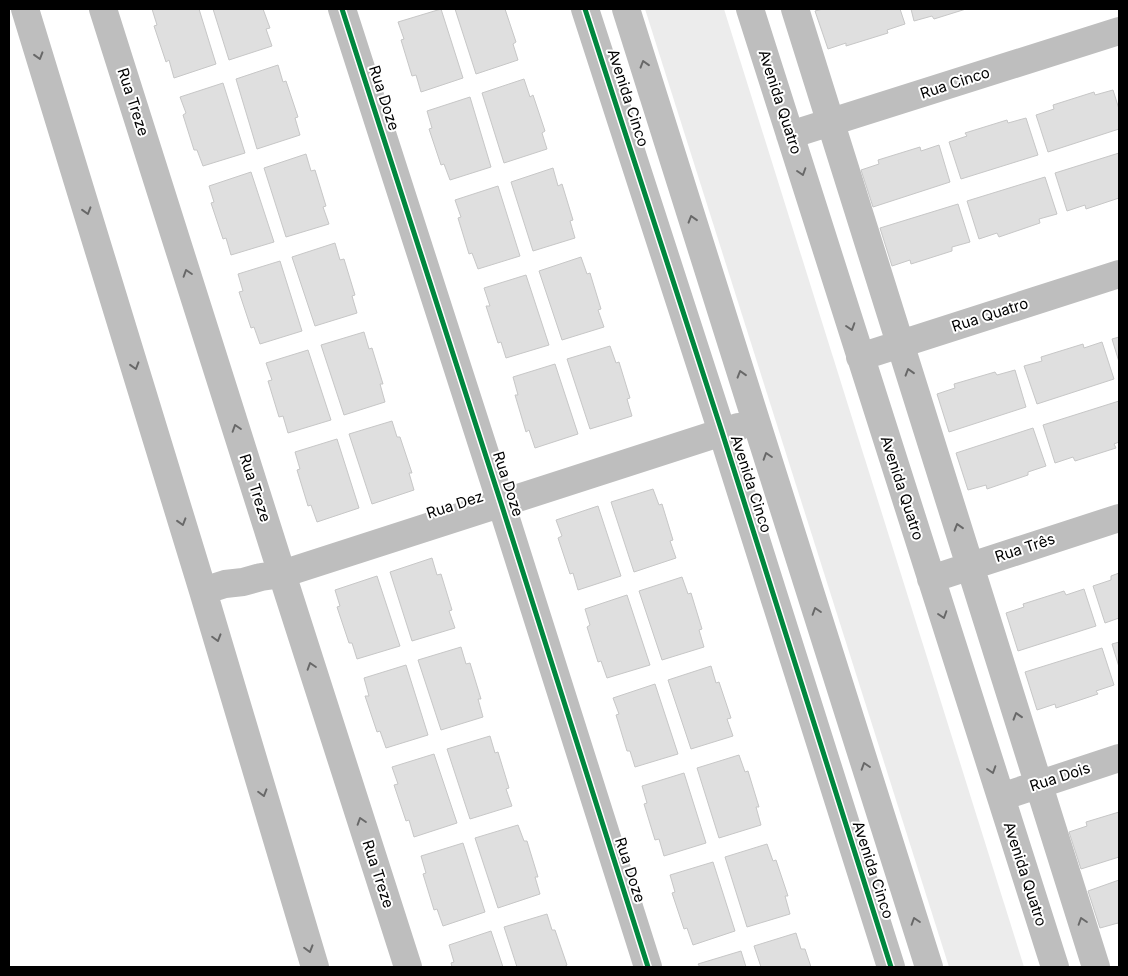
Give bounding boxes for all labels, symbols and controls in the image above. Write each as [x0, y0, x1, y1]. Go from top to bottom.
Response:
street label: Avenida Cinco [604, 47, 653, 149]
street label: Avenida Quatro [755, 47, 806, 156]
one-way arrow [34, 51, 44, 59]
one-way arrow [639, 61, 649, 69]
street label: Rua Cinco [918, 62, 992, 103]
street label: Rua Doze [365, 63, 404, 133]
street label: Rua Treze [114, 65, 153, 138]
one-way arrow [796, 167, 806, 176]
one-way arrow [81, 206, 91, 215]
one-way arrow [688, 216, 698, 224]
one-way arrow [182, 269, 192, 278]
street label: Rua Quatro [949, 293, 1030, 336]
one-way arrow [845, 322, 855, 331]
one-way arrow [129, 362, 139, 370]
one-way arrow [905, 369, 915, 377]
one-way arrow [737, 371, 747, 379]
one-way arrow [231, 424, 241, 433]
street label: Avenida Cinco [727, 433, 776, 535]
street label: Avenida Quatro [877, 433, 928, 542]
street label: Rua Doze [489, 449, 528, 519]
street label: Rua Treze [236, 451, 275, 524]
one-way arrow [763, 453, 773, 461]
street label: Rua Dez [424, 486, 486, 523]
one-way arrow [177, 517, 187, 525]
one-way arrow [954, 524, 964, 532]
street label: Rua Três [992, 529, 1057, 566]
one-way arrow [812, 607, 822, 616]
one-way arrow [937, 610, 947, 619]
one-way arrow [212, 633, 222, 641]
one-way arrow [307, 662, 317, 671]
one-way arrow [1013, 712, 1023, 720]
street label: Rua Dois [1027, 758, 1093, 795]
one-way arrow [861, 762, 871, 771]
one-way arrow [986, 765, 996, 774]
one-way arrow [258, 789, 268, 797]
one-way arrow [357, 817, 367, 826]
street label: Avenida Cinco [849, 819, 898, 921]
street label: Avenida Quatro [1000, 819, 1051, 928]
street label: Rua Doze [611, 835, 650, 905]
street label: Rua Treze [359, 837, 398, 910]
one-way arrow [910, 917, 920, 925]
one-way arrow [1077, 917, 1087, 925]
one-way arrow [304, 945, 314, 953]

